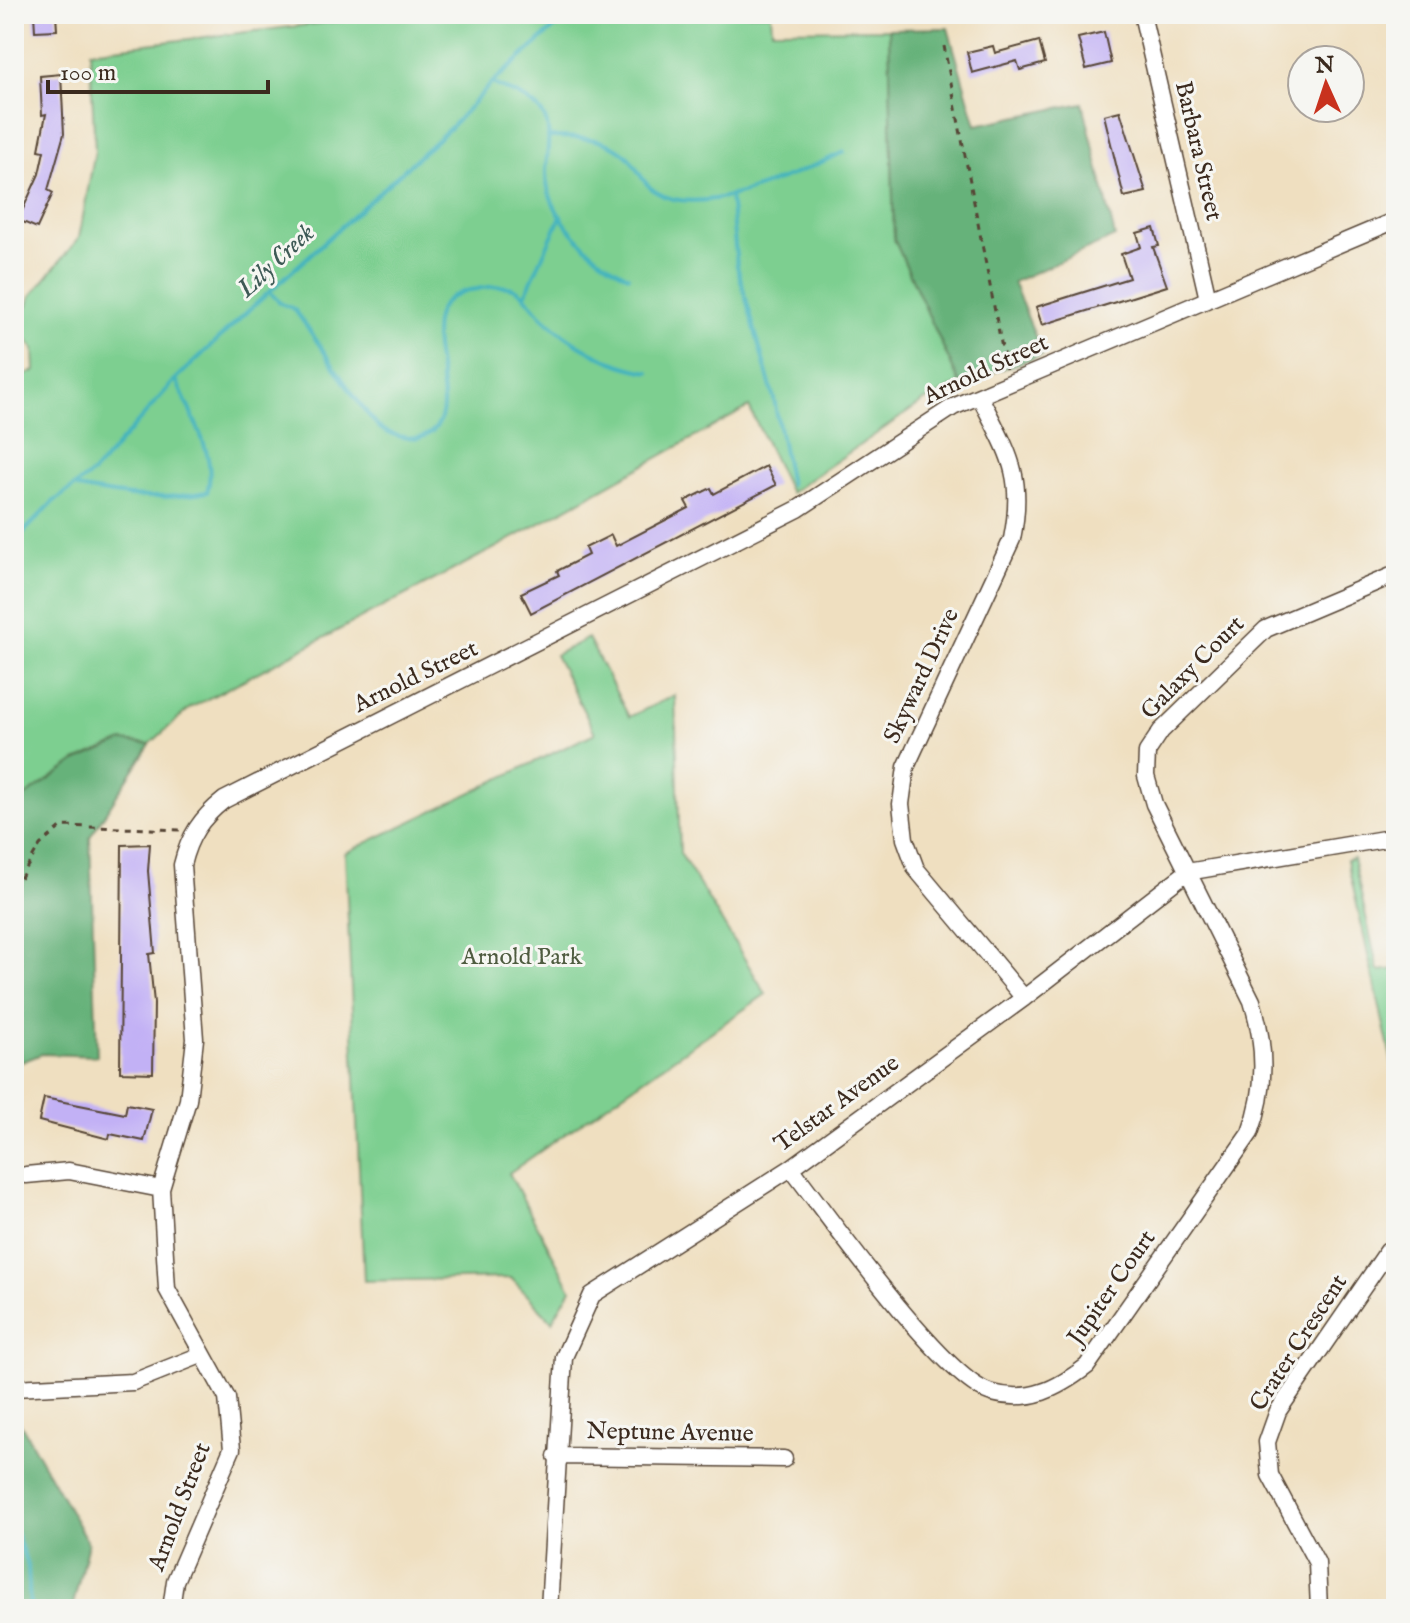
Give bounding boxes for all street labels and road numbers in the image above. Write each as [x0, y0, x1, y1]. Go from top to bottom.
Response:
street label: Barbara Street [1167, 78, 1229, 224]
street label: Arnold Street [917, 327, 1054, 413]
street label: Skyward Drive [877, 603, 967, 749]
street label: Galaxy Court [1134, 609, 1252, 727]
street label: Arnold Street [348, 634, 483, 721]
street label: Telstar Avenue [768, 1048, 906, 1160]
street label: Jupiter Court [1059, 1224, 1163, 1354]
street label: Crater Crescent [1243, 1269, 1355, 1417]
street label: Neptune Avenue [586, 1416, 754, 1450]
street label: Arnold Street [141, 1439, 219, 1576]

